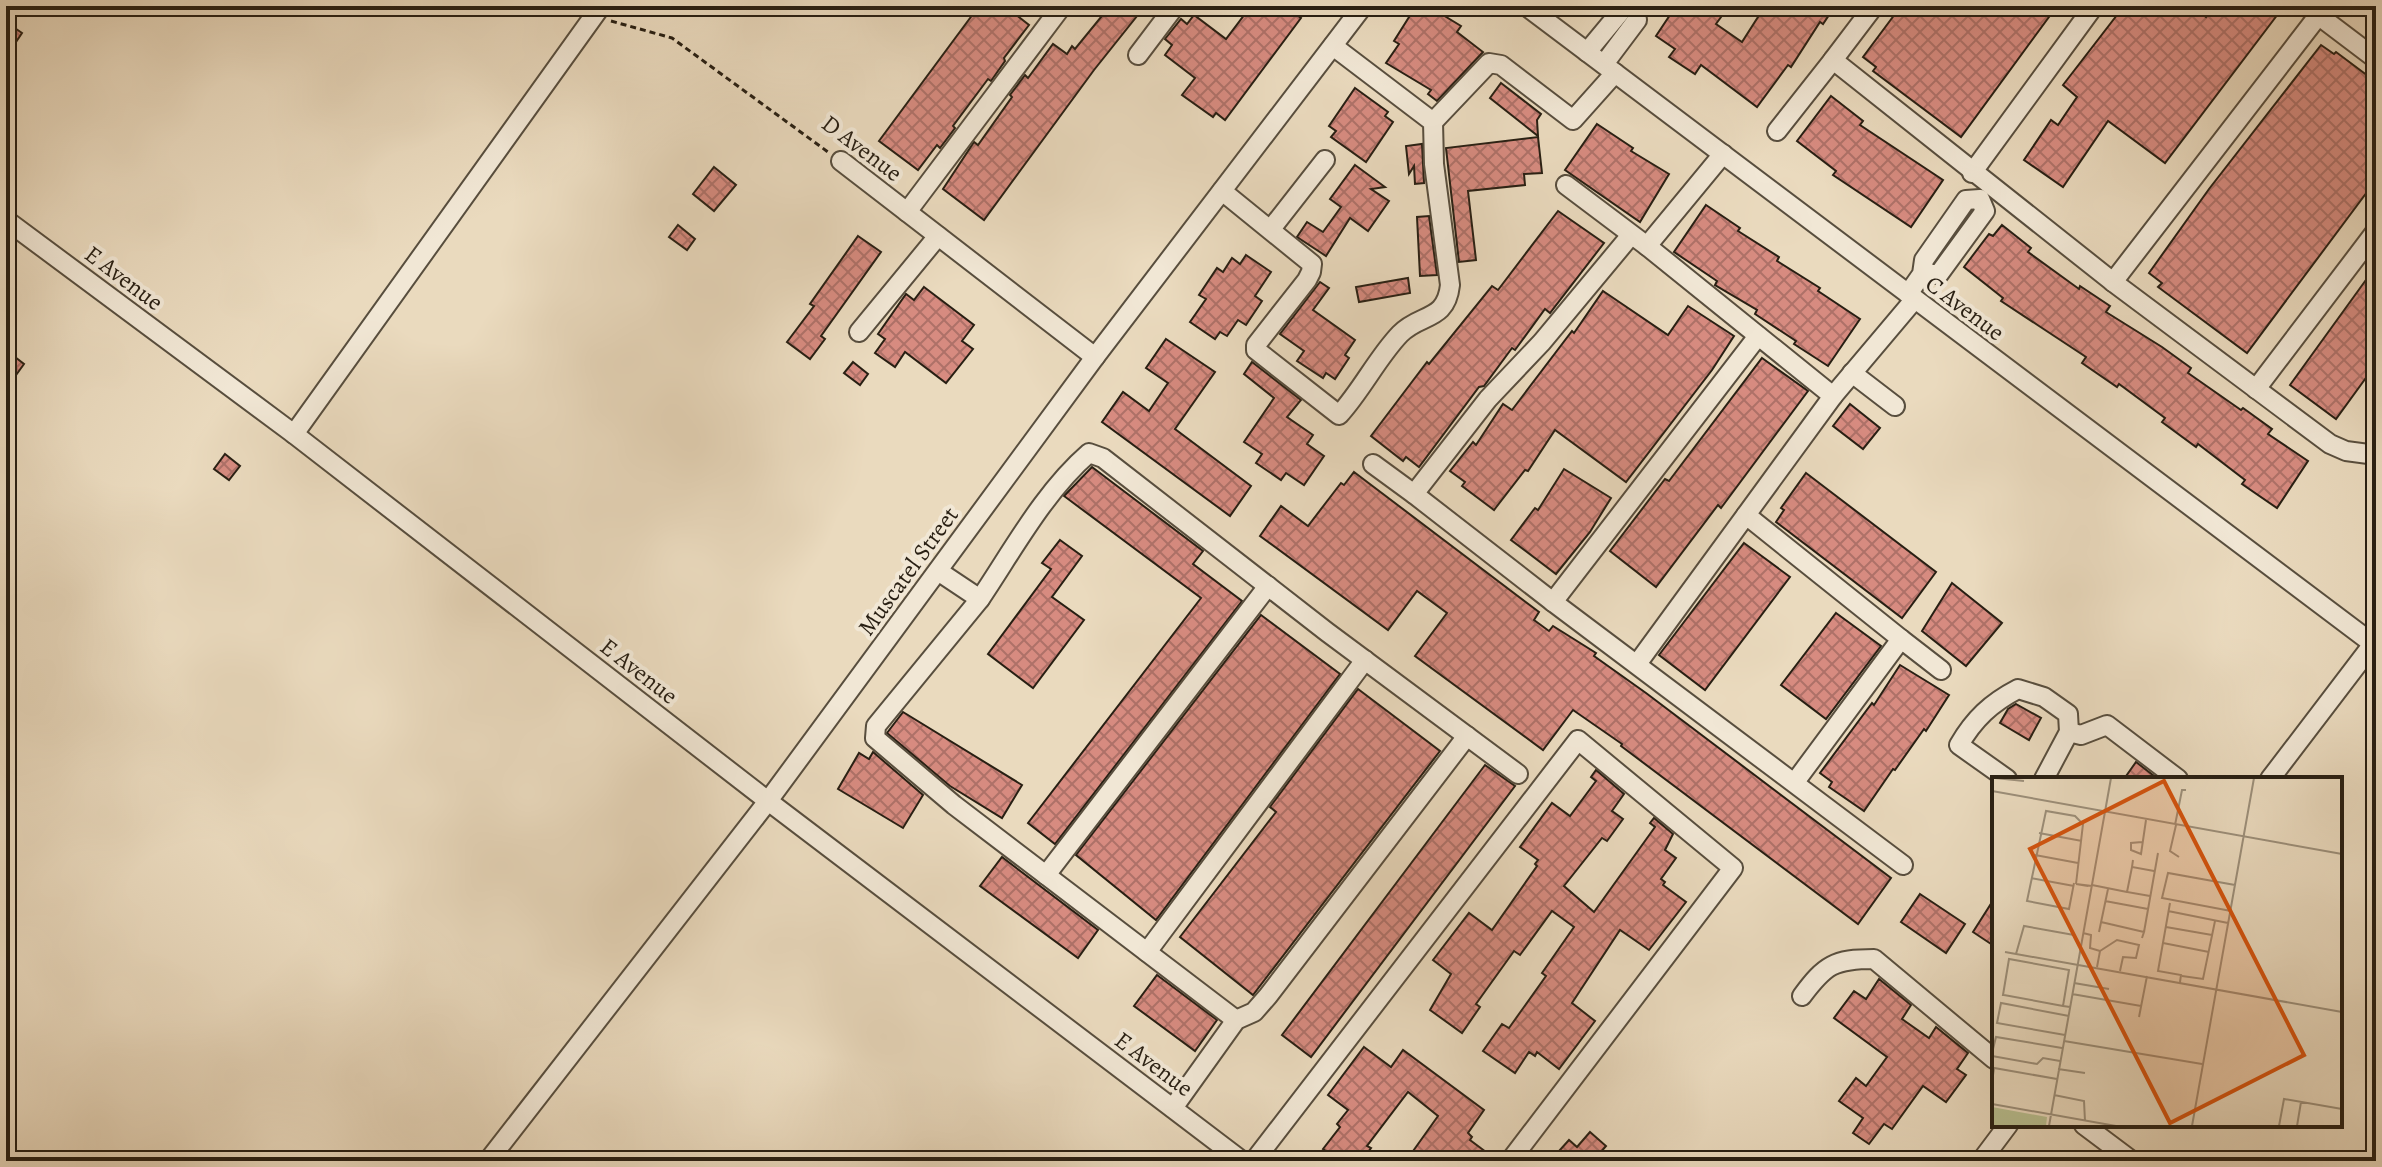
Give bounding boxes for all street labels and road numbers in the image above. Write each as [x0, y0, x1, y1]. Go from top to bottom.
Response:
street label: D Avenue [815, 107, 909, 189]
street label: E Avenue [78, 238, 170, 318]
street label: C Avenue [1919, 268, 2011, 348]
street label: Muscatel Street [850, 500, 966, 642]
street label: E Avenue [594, 631, 684, 711]
street label: E Avenue [1108, 1024, 1200, 1104]

